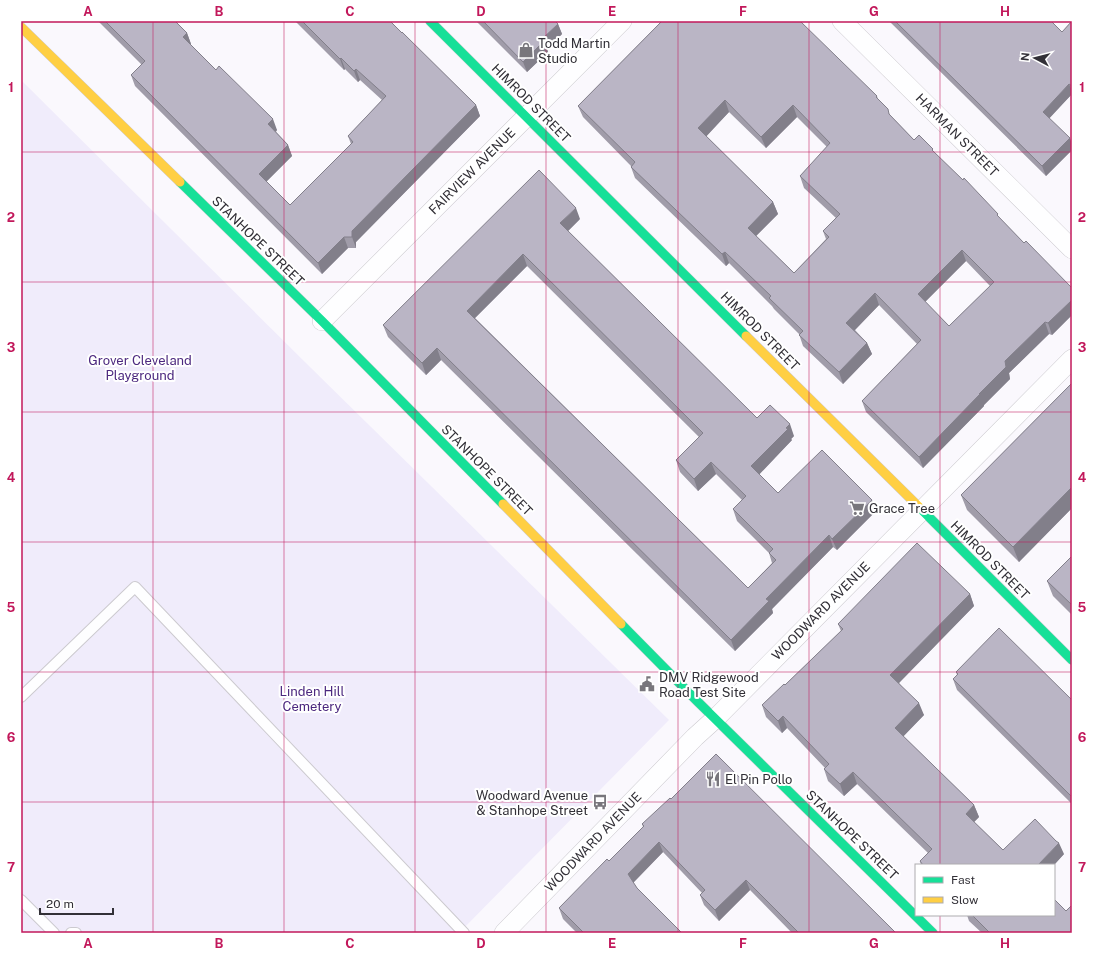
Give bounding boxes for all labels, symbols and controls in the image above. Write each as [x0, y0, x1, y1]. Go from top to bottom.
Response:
text: A [83, 4, 93, 19]
text: B [215, 4, 224, 19]
text: C [345, 4, 355, 19]
text: D [476, 4, 486, 19]
text: E [608, 4, 616, 19]
text: F [739, 4, 747, 19]
text: G [869, 4, 879, 19]
text: H [1000, 4, 1010, 19]
place label: Todd Martin Studio [538, 36, 610, 66]
north arrow [1015, 38, 1055, 78]
shop icon: Todd Martin Studio [517, 41, 535, 59]
text: N [1019, 52, 1032, 62]
street label: HIMROD STREET [489, 61, 574, 146]
text: 1 [8, 80, 14, 95]
text: 1 [1079, 80, 1085, 95]
street label: HARMAN STREET [913, 91, 1002, 180]
street label: FAIRVIEW AVENUE [426, 125, 518, 217]
street label: STANHOPE STREET [209, 193, 307, 289]
text: 2 [7, 210, 15, 225]
text: 2 [1078, 210, 1086, 225]
street label: HIMROD STREET [718, 289, 803, 374]
text: 3 [7, 340, 16, 355]
text: 3 [1078, 340, 1087, 355]
park label: Grover Cleveland Playground [88, 353, 192, 383]
street label: STANHOPE STREET [438, 421, 536, 519]
text: 4 [7, 470, 16, 485]
text: 4 [1078, 470, 1087, 485]
supermarket icon: Grace Tree [848, 499, 866, 517]
place label: Grace Tree [869, 501, 935, 516]
street label: HIMROD STREET [948, 518, 1033, 603]
street label: WOODWARD AVENUE [769, 559, 873, 663]
text: 5 [7, 600, 16, 615]
text: 5 [1078, 600, 1087, 615]
place label: DMV Ridgewood Road Test Site [659, 670, 759, 700]
public building icon: DMV Ridgewood Road Test Site [638, 675, 656, 693]
park label: Linden Hill Cemetery [279, 684, 345, 714]
text: 6 [7, 730, 16, 745]
text: 6 [1078, 730, 1087, 745]
restaurant icon: El Pin Pollo [704, 770, 722, 788]
place label: El Pin Pollo [725, 772, 792, 787]
street label: STANHOPE STREET [803, 787, 901, 883]
place label: Woodward Avenue & Stanhope Street [476, 788, 588, 818]
street label: WOODWARD AVENUE [542, 789, 644, 895]
bus stop icon: Woodward Avenue & Stanhope Street [591, 793, 609, 811]
text: 7 [7, 860, 15, 875]
text: 7 [1078, 860, 1086, 875]
legend [915, 864, 1055, 916]
text: Fast [951, 873, 976, 887]
scale bar [40, 890, 113, 916]
text: Slow [951, 893, 979, 907]
text: 20 m [46, 897, 74, 911]
text: A [83, 936, 93, 951]
text: B [215, 936, 224, 951]
text: C [345, 936, 355, 951]
text: D [476, 936, 486, 951]
text: E [608, 936, 616, 951]
text: F [739, 936, 747, 951]
text: G [869, 936, 879, 951]
text: H [1000, 936, 1010, 951]

